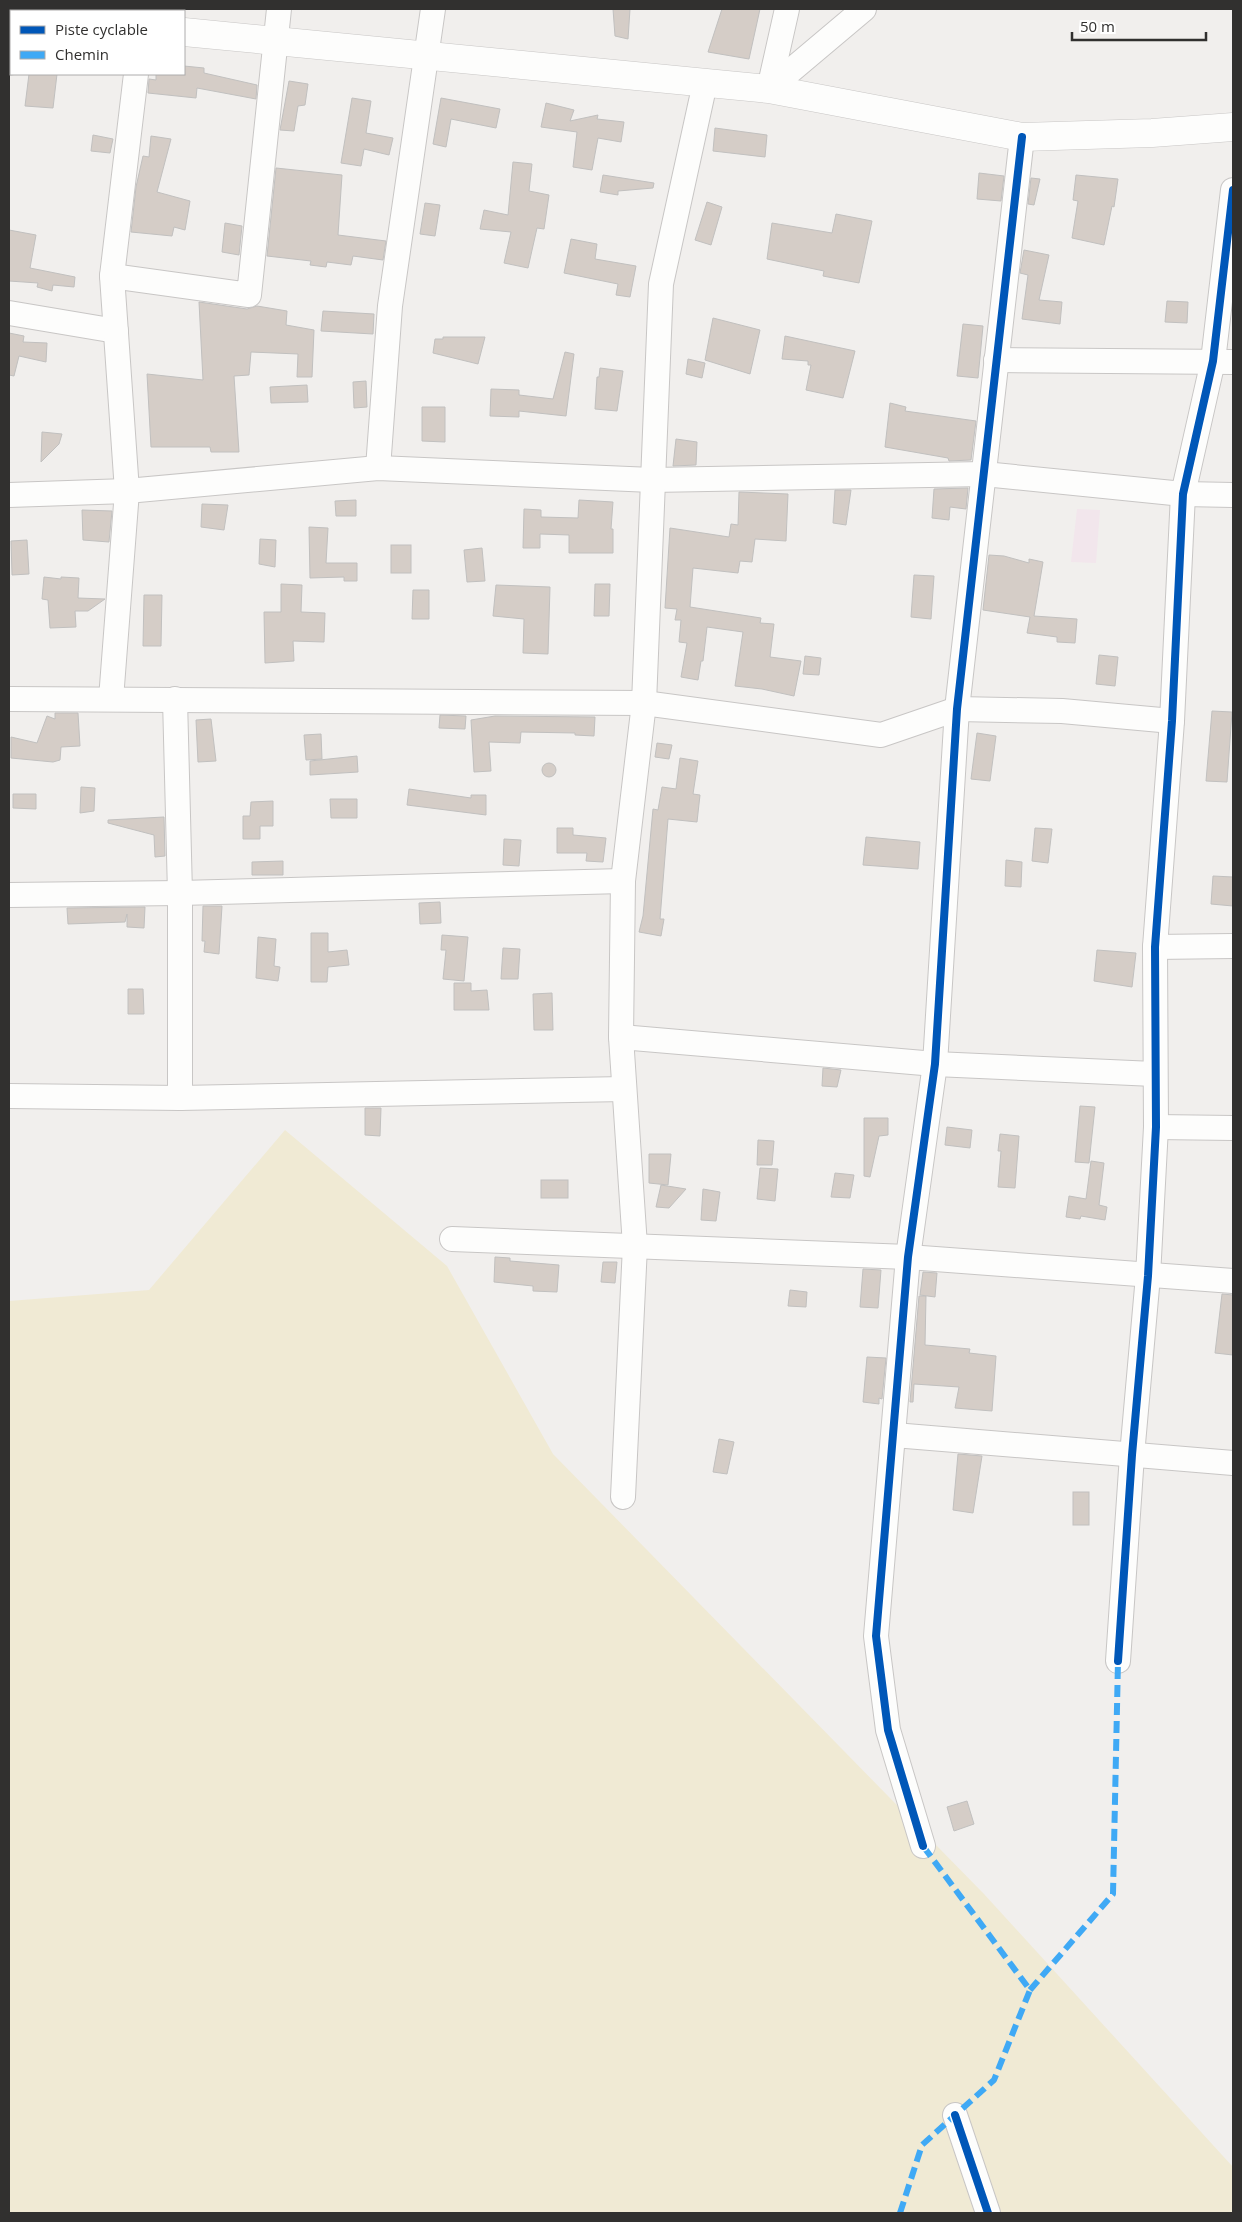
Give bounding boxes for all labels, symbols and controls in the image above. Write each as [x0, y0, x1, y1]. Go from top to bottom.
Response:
legend [10, 10, 185, 75]
scale bar [1072, 10, 1206, 42]
text: 50 m [1080, 16, 1115, 36]
text: Piste cyclable [55, 19, 148, 39]
text: Chemin [55, 44, 109, 64]

